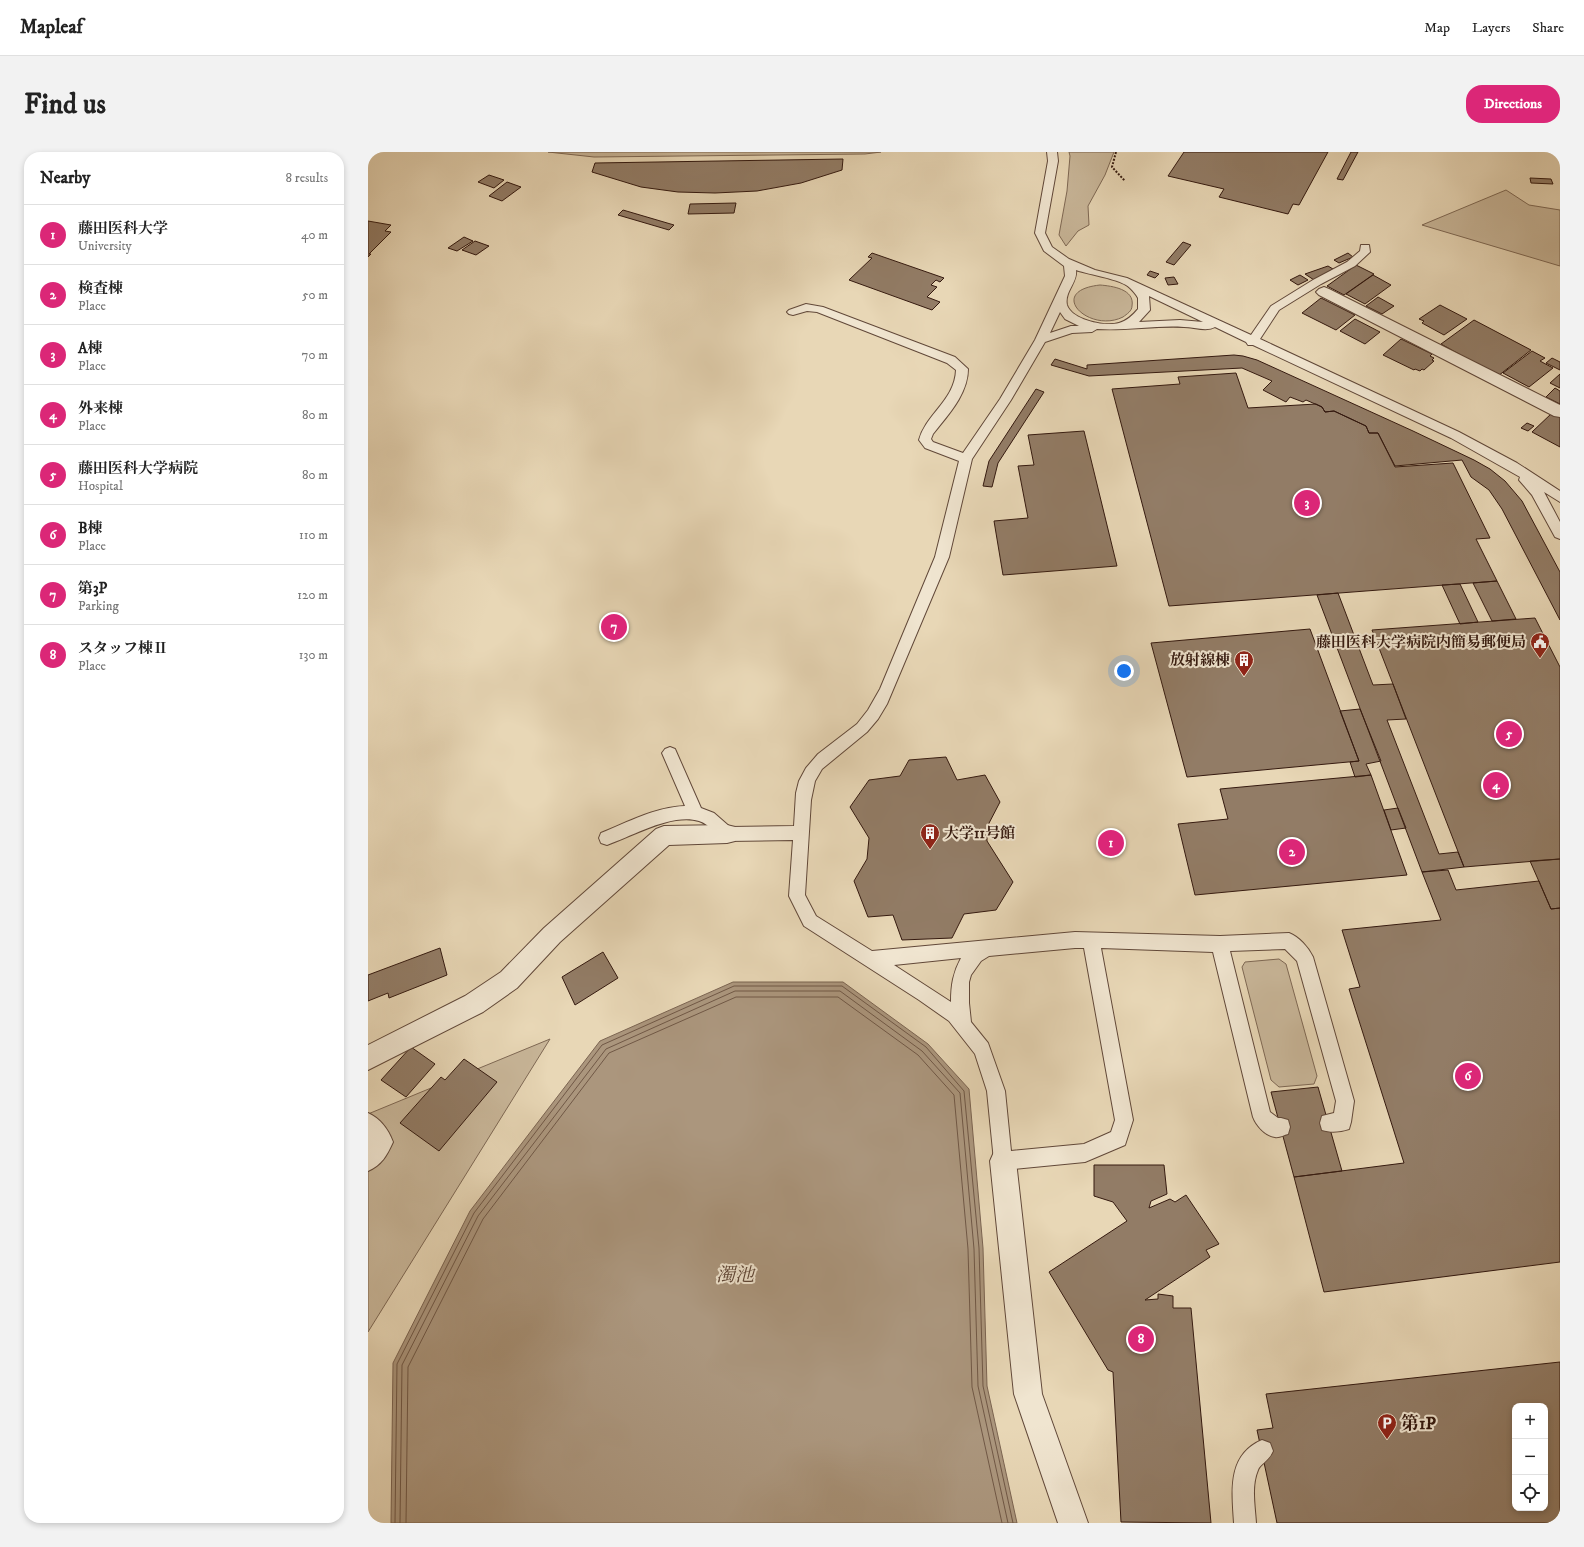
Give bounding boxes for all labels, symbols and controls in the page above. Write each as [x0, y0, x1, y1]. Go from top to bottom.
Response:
text: Mapleaf [20, 16, 83, 39]
text: Map [1424, 19, 1450, 37]
text: Layers [1472, 19, 1510, 37]
text: Share [1532, 19, 1564, 37]
button: Directions [1466, 85, 1560, 123]
text: Find us [24, 87, 106, 122]
text: Nearby [40, 167, 90, 189]
text: 8 results [286, 170, 328, 186]
text: 藤田医科大学 [78, 219, 168, 238]
text: 1 [51, 227, 55, 243]
text: 40 m [301, 227, 328, 243]
text: University [78, 238, 132, 254]
text: 検査棟 [78, 279, 123, 298]
text: 2 [50, 287, 56, 303]
text: 50 m [302, 287, 328, 303]
text: Place [78, 298, 106, 314]
text: A棟 [78, 339, 103, 358]
text: 3 [51, 347, 55, 363]
text: 70 m [302, 347, 328, 363]
text: Place [78, 358, 106, 374]
text: 外来棟 [78, 399, 123, 418]
text: 4 [49, 407, 57, 423]
text: 80 m [302, 407, 328, 423]
text: Place [78, 418, 106, 434]
text: 藤田医科大学病院 [78, 459, 198, 478]
text: 5 [50, 467, 56, 483]
text: 80 m [302, 467, 328, 483]
text: Hospital [78, 478, 123, 494]
pin: 3 [1294, 488, 1320, 518]
text: B棟 [78, 519, 103, 538]
text: 6 [50, 527, 56, 543]
text: 110 m [299, 527, 328, 543]
text: Place [78, 538, 106, 554]
text: 第3P [78, 579, 107, 598]
text: 7 [50, 587, 56, 603]
text: 120 m [297, 587, 328, 603]
text: Parking [78, 598, 119, 614]
pin: 7 [601, 612, 627, 642]
public building icon: 藤田医科大学病院内簡易郵便局 [1529, 631, 1551, 659]
place label: 藤田医科大学病院内簡易郵便局 [1316, 633, 1526, 652]
text: スタッフ棟Ⅱ [78, 639, 168, 658]
text: 8 [50, 647, 56, 663]
text: 130 m [299, 647, 328, 663]
building icon: 放射線棟 [1233, 649, 1255, 677]
place label: 放射線棟 [1170, 651, 1230, 670]
text: Place [78, 658, 106, 674]
your location [1114, 661, 1134, 681]
pin: 5 [1496, 719, 1522, 749]
pin: 4 [1483, 770, 1509, 800]
building icon: 大学11号館 [919, 822, 941, 850]
place label: 大学11号館 [944, 824, 1015, 843]
pin: 1 [1098, 828, 1124, 858]
pin: 2 [1279, 837, 1305, 867]
pin: 6 [1455, 1061, 1481, 1091]
water label: 濁池 [716, 1264, 756, 1287]
pin: 8 [1128, 1324, 1154, 1354]
map controls [1512, 1403, 1548, 1511]
button: + [1512, 1403, 1548, 1439]
parking icon: 第1P [1376, 1412, 1398, 1440]
place label: 第1P [1401, 1413, 1437, 1435]
button: − [1512, 1439, 1548, 1475]
button: locate [1512, 1475, 1548, 1511]

